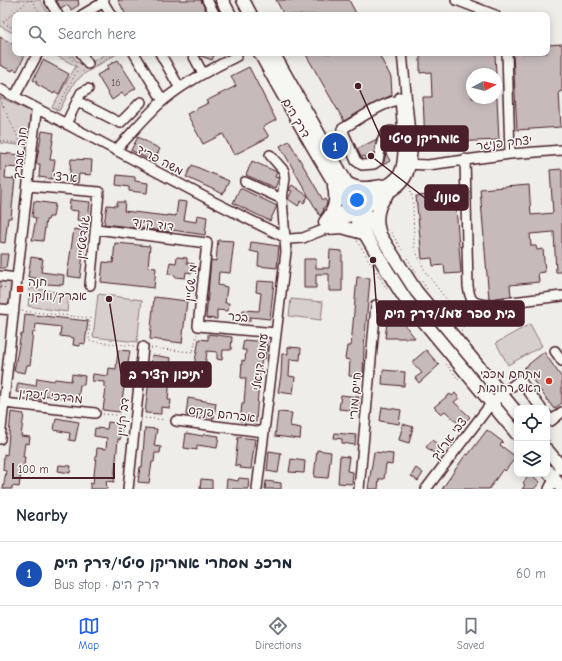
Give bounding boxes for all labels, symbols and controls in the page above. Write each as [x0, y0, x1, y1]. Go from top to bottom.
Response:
search box [12, 12, 550, 56]
icon: search [26, 23, 48, 45]
text: Search here [58, 25, 136, 43]
north arrow [466, 68, 502, 104]
house number: 16 [111, 77, 121, 89]
street label: דרך הים [279, 96, 313, 140]
street label: חנה אברך [10, 126, 30, 180]
callout: אמריקן סיטי [381, 126, 468, 151]
pin: 1 [322, 131, 348, 161]
text: אמריקן סיטי [389, 131, 460, 147]
street label: יצחק פניגר [475, 133, 533, 153]
street label: משה פריד [134, 142, 186, 178]
street label: ארצי [52, 169, 78, 185]
callout: סונול [425, 185, 468, 210]
your location [347, 190, 367, 210]
text: סונול [434, 190, 460, 205]
street label: גולדשטיין [74, 214, 92, 260]
street label: דוד קינד [131, 214, 175, 235]
street label: מ. שטיין [182, 264, 200, 302]
place label: חנה אברך/וולקני [28, 275, 87, 303]
marker: חנה אברך/וולקני [15, 284, 25, 294]
callout: בית ספר עמל/דרך הים [377, 301, 524, 326]
text: בית ספר עמל/דרך הים [384, 306, 516, 321]
street label: בכר [227, 309, 249, 325]
street label: עמוס דניאלי [250, 332, 270, 391]
callout: תיכון קציר ב' [121, 362, 211, 387]
text: תיכון קציר ב' [128, 367, 204, 383]
place label: מתחם מכבי האש רחובות [477, 367, 541, 395]
street label: חיים מורי [346, 372, 364, 420]
marker: מתחם מכבי האש רחובות [544, 376, 554, 386]
street label: מרדכי ליפקין [18, 386, 84, 406]
street label: דב קליין [114, 397, 133, 437]
street label: אברהם פנקס [188, 403, 257, 425]
map controls [514, 405, 550, 477]
button: locate [514, 405, 550, 441]
street label: צבי ארליך [428, 415, 471, 464]
button: layers [514, 441, 550, 477]
scale bar [12, 461, 115, 480]
text: 100 m [18, 463, 49, 476]
text: Nearby [16, 506, 67, 525]
text: מרכז מסחרי אמריקן סיטי/דרך הים [54, 554, 292, 572]
text: 1 [26, 566, 32, 581]
text: 60 m [516, 566, 546, 581]
text: Bus stop · דרך הים [54, 577, 159, 592]
tab: Map [78, 615, 100, 652]
tab: Directions [255, 615, 302, 652]
tab: Saved [457, 615, 484, 652]

